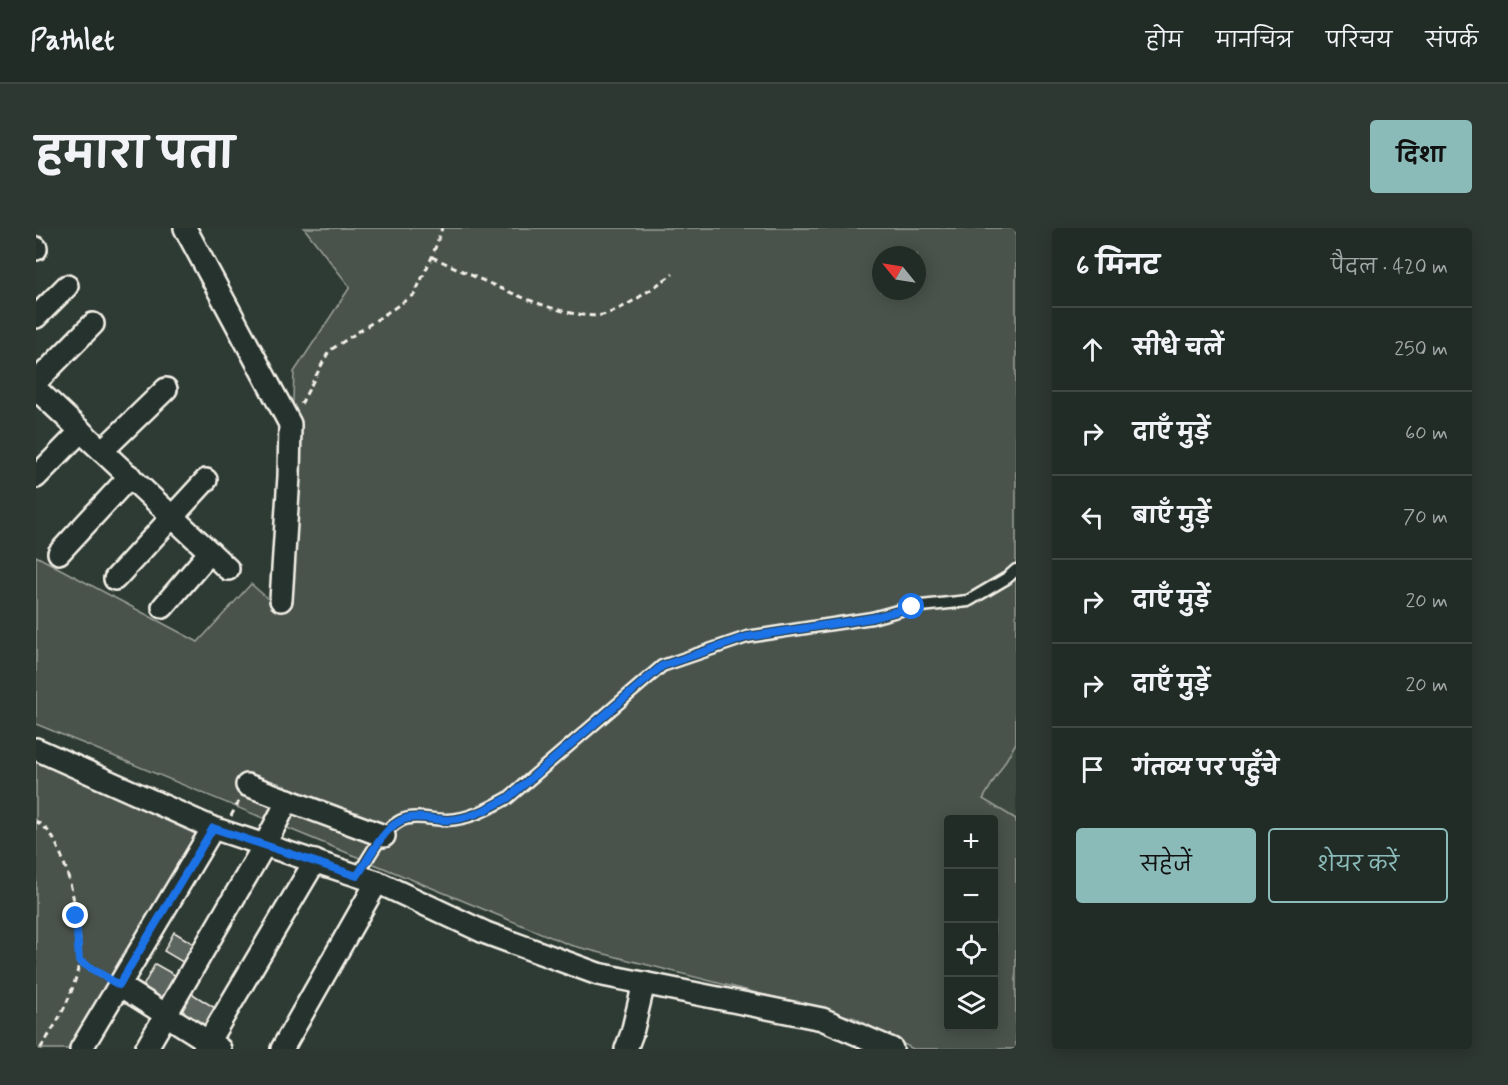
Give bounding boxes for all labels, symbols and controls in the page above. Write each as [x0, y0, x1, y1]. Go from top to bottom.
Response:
text: Pathlet [30, 23, 114, 60]
text: होम [1146, 27, 1183, 55]
text: मानचित्र [1216, 27, 1293, 55]
text: परिचय [1326, 27, 1392, 55]
text: संपर्क [1425, 27, 1478, 55]
button: दिशा [1370, 120, 1472, 193]
text: हमारा पता [36, 128, 234, 183]
north arrow [872, 246, 926, 300]
text: 6 मिनट [1076, 250, 1159, 284]
text: पैदल · 420 m [1331, 254, 1448, 281]
icon: ahead [1076, 333, 1109, 366]
text: सीधे चलें [1133, 335, 1223, 363]
text: 250 m [1394, 336, 1448, 363]
icon: right [1076, 417, 1109, 450]
text: दाएँ मुड़ें [1133, 419, 1210, 447]
text: 60 m [1405, 420, 1448, 447]
icon: left [1076, 501, 1109, 534]
text: बाएँ मुड़ें [1133, 503, 1211, 531]
text: 70 m [1403, 504, 1448, 531]
icon: right [1076, 585, 1109, 618]
text: दाएँ मुड़ें [1133, 587, 1210, 615]
text: 20 m [1405, 588, 1448, 615]
route start [898, 593, 924, 619]
icon: right [1076, 669, 1109, 702]
text: दाएँ मुड़ें [1133, 671, 1210, 699]
text: 20 m [1405, 672, 1448, 699]
icon: arrive [1076, 753, 1109, 786]
text: गंतव्य पर पहुँचे [1133, 755, 1279, 783]
map controls [944, 815, 998, 1031]
button: + [944, 815, 998, 869]
button: सहेजें [1076, 828, 1256, 903]
button: शेयर करें [1268, 828, 1448, 903]
button: − [944, 869, 998, 923]
route end [62, 902, 88, 928]
button: locate [944, 923, 998, 977]
button: layers [944, 977, 998, 1031]

